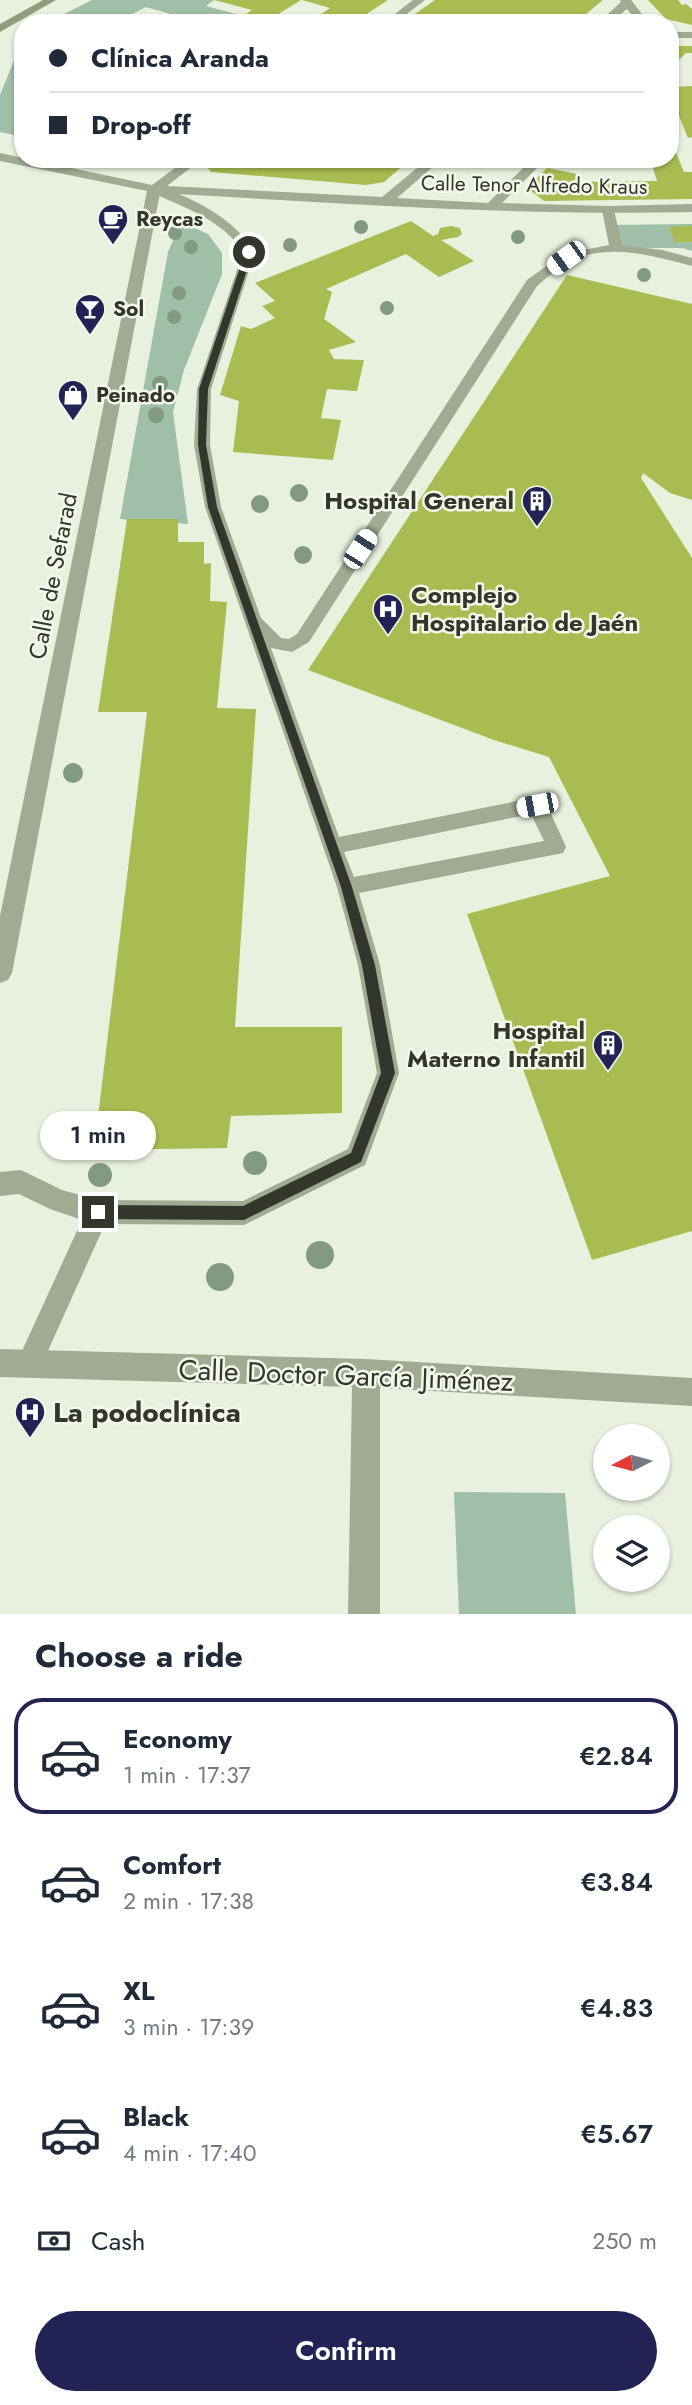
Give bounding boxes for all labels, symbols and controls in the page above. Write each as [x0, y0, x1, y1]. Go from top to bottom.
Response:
text: Clínica Aranda [91, 39, 269, 77]
text: Drop-off [91, 106, 191, 144]
street label: Calle Tenor Alfredo Kraus [420, 168, 648, 202]
cafe icon: Reycas [96, 202, 130, 246]
place label: Reycas [136, 204, 204, 234]
route start [233, 236, 265, 268]
car [543, 237, 590, 279]
bar icon: Sol [73, 292, 107, 336]
place label: Sol [113, 294, 144, 324]
shop icon: Peinado [56, 378, 90, 422]
place label: Peinado [96, 380, 175, 410]
place label: Hospital General [324, 483, 514, 518]
building icon: Hospital General [520, 484, 554, 528]
street label: Calle de Sefarad [19, 490, 86, 662]
car [340, 526, 381, 572]
place label: Complejo Hospitalario de Jaén [411, 577, 638, 640]
hospital icon: Complejo Hospitalario de Jaén [371, 592, 405, 636]
car [515, 791, 560, 819]
place label: Hospital Materno Infantil [407, 1013, 585, 1076]
building icon: Hospital Materno Infantil [591, 1028, 625, 1072]
callout: 1 min [40, 1110, 156, 1160]
text: 1 min [70, 1118, 126, 1152]
route end [82, 1196, 114, 1228]
street label: Calle Doctor García Jiménez [178, 1349, 514, 1402]
place label: La podoclínica [53, 1392, 241, 1433]
hospital icon: La podoclínica [13, 1395, 47, 1439]
north arrow [593, 1424, 670, 1502]
map controls [593, 1424, 670, 1592]
button: layers [593, 1515, 670, 1592]
text: Choose a ride [35, 1633, 243, 1679]
text: Economy [123, 1720, 232, 1758]
icon: car [39, 1725, 102, 1788]
text: €2.84 [579, 1737, 653, 1775]
text: 1 min · 17:37 [123, 1758, 251, 1792]
text: Comfort [123, 1846, 221, 1884]
icon: car [39, 1851, 102, 1914]
text: €3.84 [580, 1863, 653, 1901]
text: 2 min · 17:38 [123, 1884, 254, 1918]
text: XL [123, 1972, 155, 2010]
icon: car [39, 1977, 102, 2040]
text: €4.83 [580, 1989, 653, 2027]
text: 3 min · 17:39 [123, 2010, 254, 2044]
text: Black [123, 2098, 189, 2136]
icon: car [39, 2103, 102, 2166]
text: €5.67 [581, 2115, 653, 2153]
text: 4 min · 17:40 [123, 2136, 257, 2170]
icon: cash [35, 2222, 73, 2260]
text: Cash [91, 2222, 145, 2260]
text: 250 m [592, 2224, 657, 2258]
button: Confirm [35, 2311, 657, 2391]

